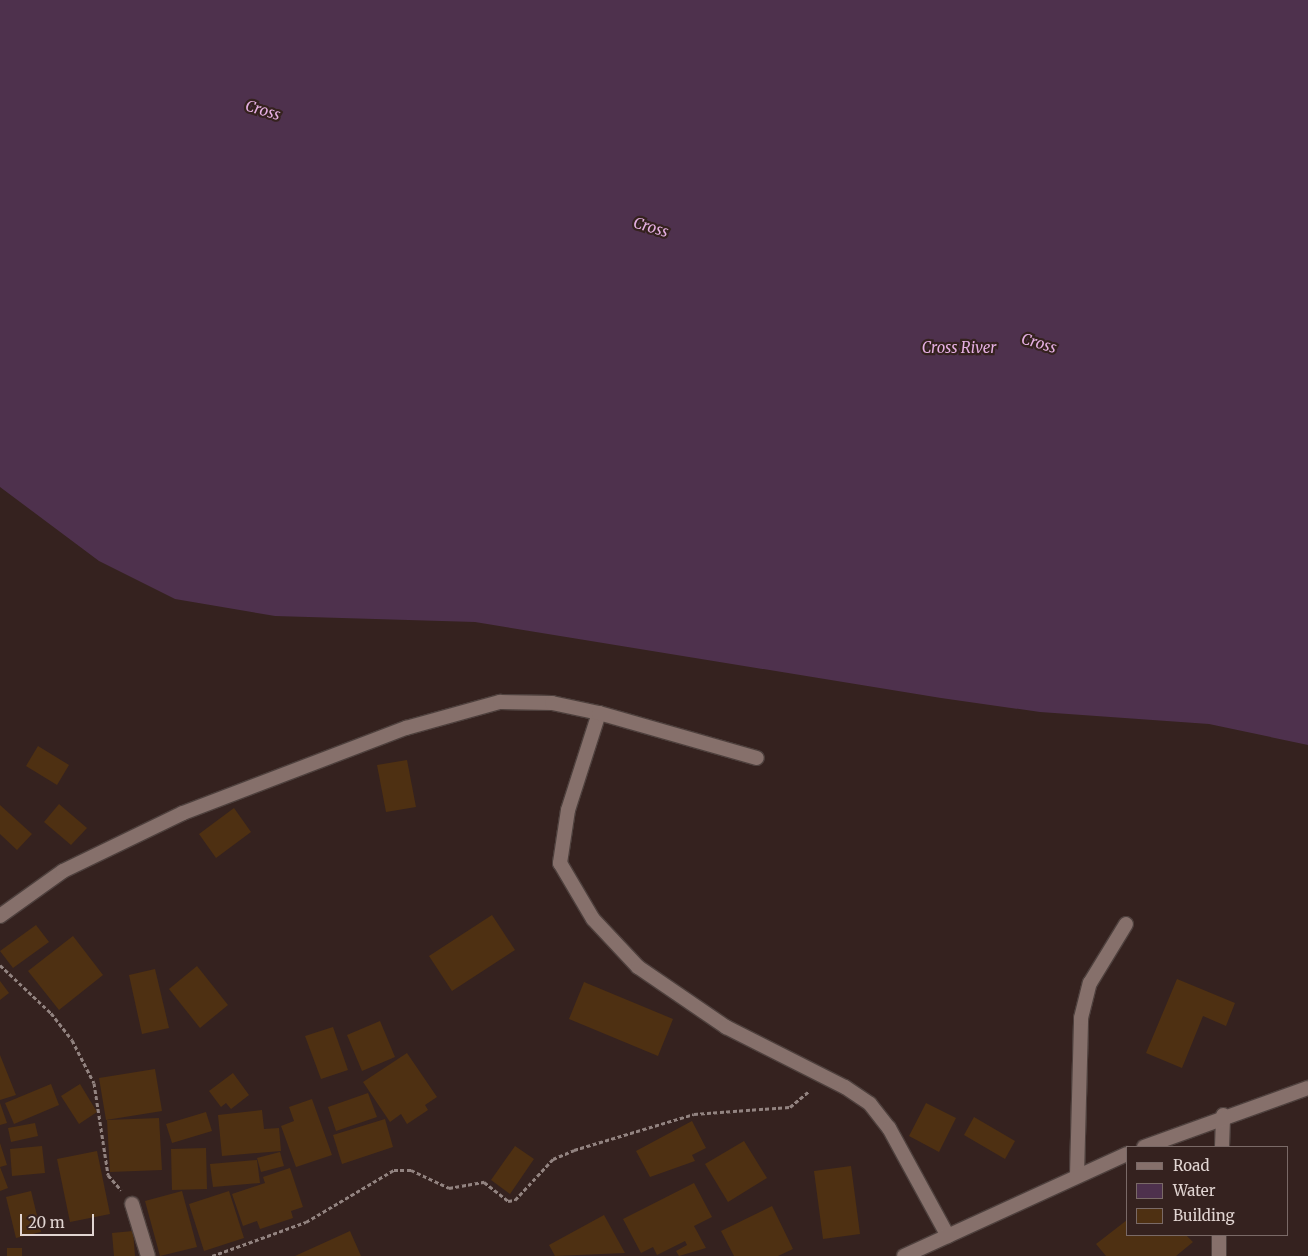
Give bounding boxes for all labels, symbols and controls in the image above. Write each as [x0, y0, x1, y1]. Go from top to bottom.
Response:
water label: Cross [243, 96, 283, 124]
water label: Cross [631, 213, 671, 241]
water label: Cross [1019, 329, 1059, 357]
water label: Cross River [922, 339, 996, 357]
legend [1126, 1146, 1288, 1236]
text: Road [1173, 1156, 1209, 1175]
text: Water [1173, 1181, 1215, 1200]
scale bar [22, 1204, 96, 1236]
text: Building [1173, 1206, 1235, 1225]
text: 20 m [28, 1213, 65, 1232]

